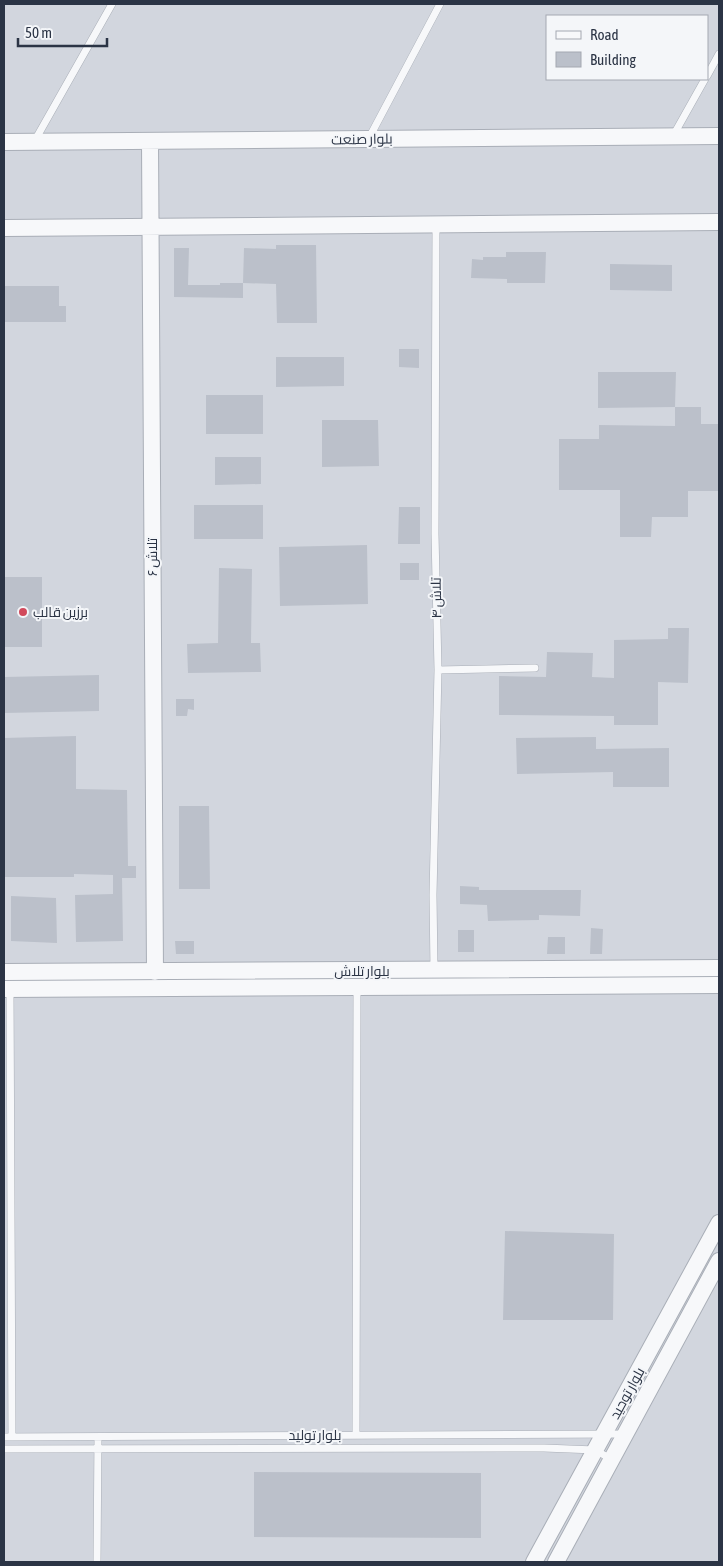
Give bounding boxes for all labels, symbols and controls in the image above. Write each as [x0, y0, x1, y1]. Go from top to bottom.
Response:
scale bar [18, 15, 106, 47]
legend [546, 15, 708, 80]
text: 50 m [25, 24, 52, 41]
text: Road [590, 26, 619, 43]
text: Building [590, 51, 636, 68]
street label: بلوار صنعت [331, 130, 393, 148]
street label: تلاش ۶ [144, 537, 160, 576]
street label: تلاش ۴ [428, 577, 444, 619]
place label: برزین قالب [33, 604, 88, 620]
marker: برزین قالب [17, 606, 29, 618]
street label: بلوار تلاش [334, 963, 390, 979]
street label: بلوار توحید [606, 1364, 648, 1422]
street label: بلوار تولید [289, 1427, 341, 1443]

